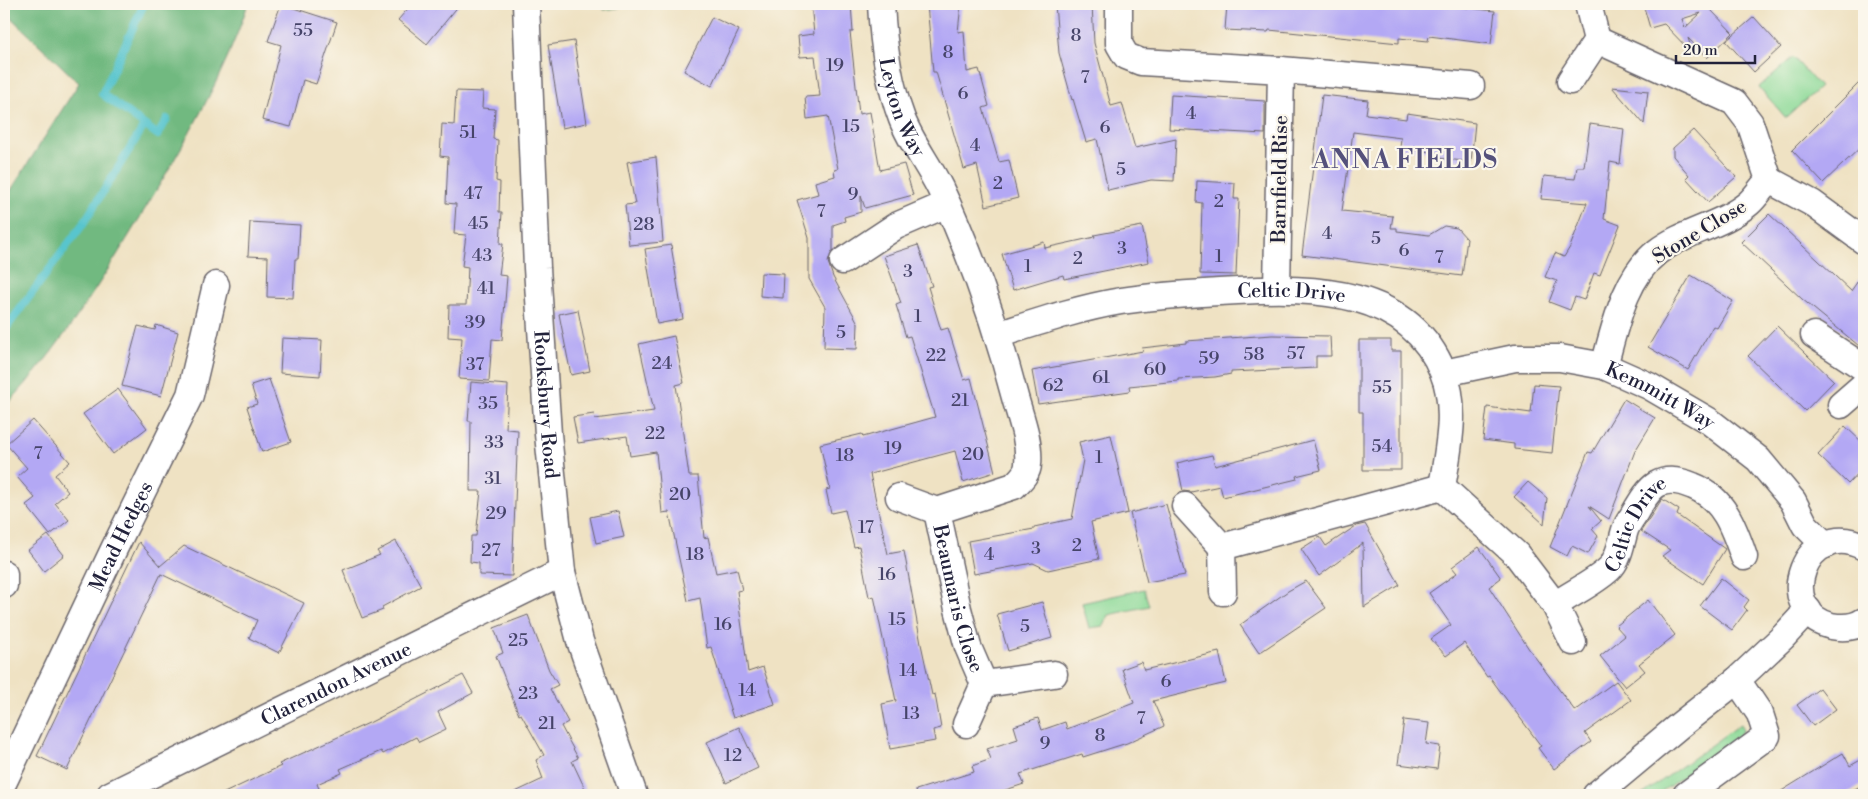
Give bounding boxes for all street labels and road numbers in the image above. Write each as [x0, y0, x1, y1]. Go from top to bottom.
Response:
street label: Leyton Way [872, 56, 930, 162]
street label: Barnfield Rise [1267, 115, 1294, 244]
street label: Stone Close [1648, 194, 1751, 270]
street label: Celtic Drive [1237, 279, 1348, 310]
street label: Rooksbury Road [527, 330, 564, 481]
street label: Kemmitt Way [1601, 357, 1720, 436]
street label: Celtic Drive [1600, 471, 1670, 579]
street label: Mead Hedges [84, 478, 159, 596]
street label: Beaumaris Close [926, 522, 989, 677]
street label: Clarendon Avenue [257, 637, 416, 733]

